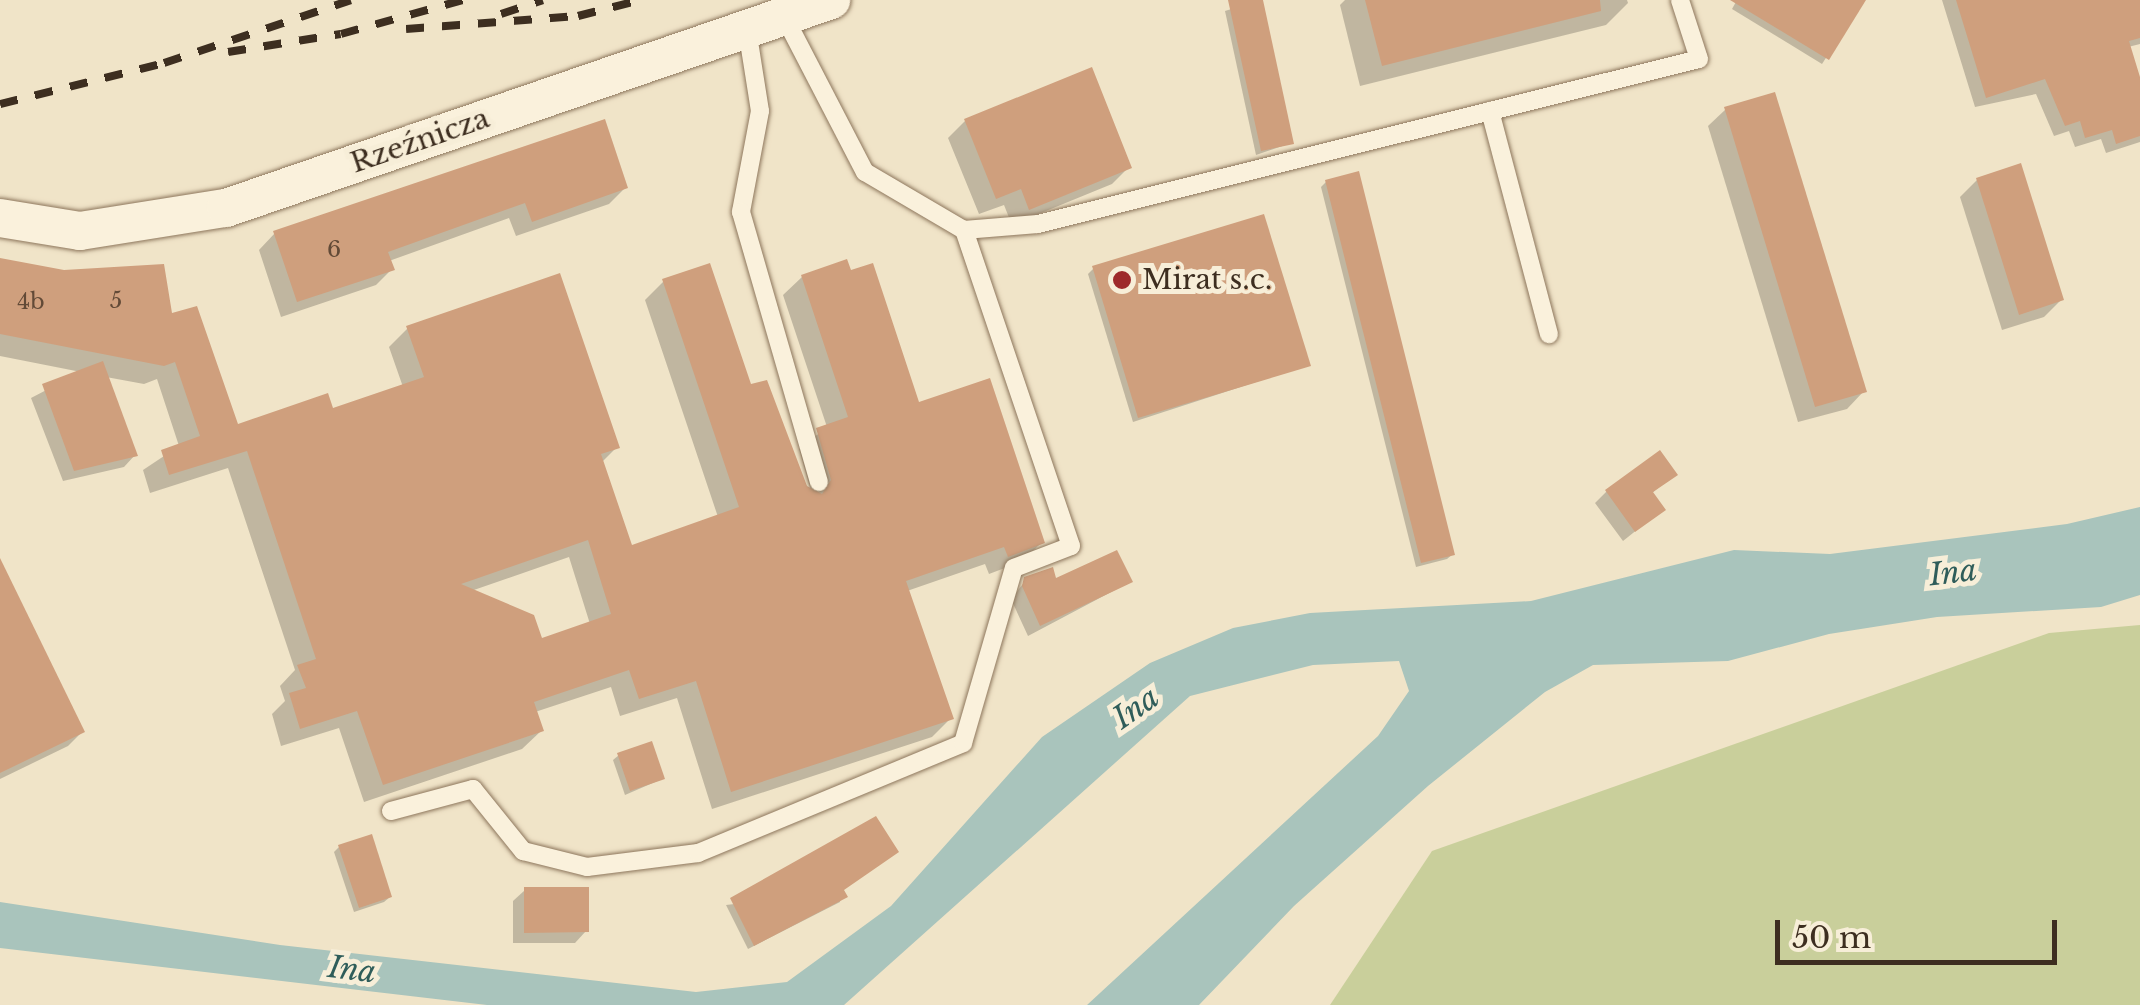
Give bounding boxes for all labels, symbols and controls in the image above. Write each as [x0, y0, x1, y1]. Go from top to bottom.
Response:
street label: Rzeźnicza [346, 102, 494, 180]
house number: 6 [327, 237, 341, 263]
place label: Mirat s.c. [1142, 263, 1272, 297]
marker: Mirat s.c. [1111, 269, 1133, 291]
house number: 5 [110, 288, 122, 314]
house number: 4b [17, 289, 45, 315]
water label: Ina [1927, 552, 1979, 594]
water label: Ina [1106, 680, 1166, 736]
scale bar [1780, 900, 2062, 962]
text: 50 m [1792, 919, 1871, 956]
water label: Ina [326, 949, 378, 991]

